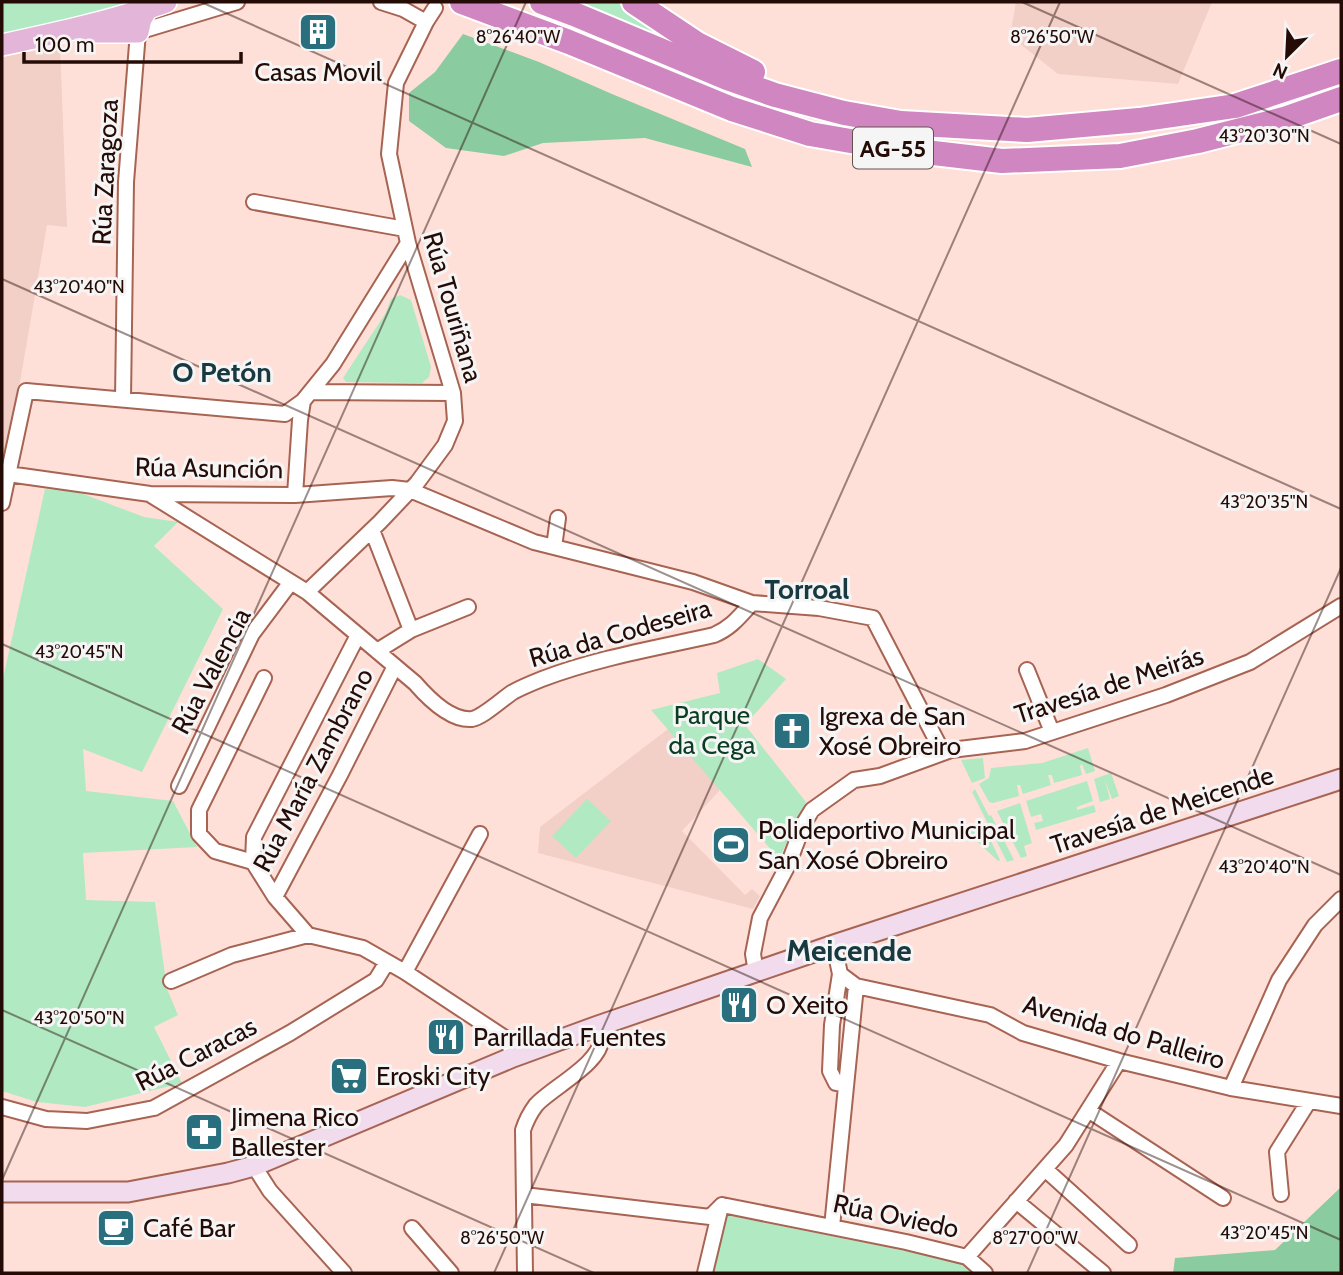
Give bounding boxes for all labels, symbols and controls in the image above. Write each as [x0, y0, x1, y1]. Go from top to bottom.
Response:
building icon: Casas Movil [297, 11, 339, 53]
scale bar [24, 21, 242, 65]
north arrow [1252, 21, 1322, 91]
text: 8°26'40"W [476, 26, 560, 48]
text: 8°26'50"W [1010, 26, 1094, 48]
text: 100 m [35, 32, 94, 57]
place label: Casas Movil [254, 56, 382, 88]
text: N [1269, 58, 1291, 84]
street label: Rúa Zaragoza [85, 98, 125, 246]
text: 43°20'30"N [1218, 125, 1310, 147]
road number: AG-55 [853, 128, 933, 168]
street label: Rúa Touriñana [416, 228, 490, 386]
text: 43°20'40"N [33, 276, 125, 298]
district label: O Petón [172, 355, 272, 389]
street label: Rúa Asunción [135, 451, 283, 485]
text: 43°20'35"N [1220, 491, 1308, 513]
district label: Torroal [765, 572, 849, 606]
street label: Rúa da Codeseira [525, 592, 715, 674]
street label: Rúa Valencia [164, 602, 258, 740]
street label: Travesía de Meirás [1011, 639, 1208, 731]
text: 43°20'45"N [35, 641, 123, 663]
street label: Rúa María Zambrano [246, 663, 380, 877]
park label: Parque da Cega [668, 699, 756, 761]
place label: Igrexa de San Xosé Obreiro [819, 700, 966, 762]
church icon: Igrexa de San Xosé Obreiro [771, 710, 813, 752]
street label: Travesía de Meicende [1046, 759, 1278, 861]
place label: Polideportivo Municipal San Xosé Obreiro [758, 814, 1015, 876]
sports icon: Polideportivo Municipal San Xosé Obreiro [710, 824, 752, 866]
text: 43°20'40"N [1218, 856, 1310, 878]
district label: Meicende [786, 932, 912, 969]
restaurant icon: O Xeito [718, 984, 760, 1026]
street label: Avenida do Palleiro [1019, 988, 1229, 1076]
place label: O Xeito [766, 989, 848, 1021]
text: 43°20'50"N [33, 1007, 125, 1029]
street label: Rúa Caracas [130, 1010, 262, 1098]
restaurant icon: Parrillada Fuentes [425, 1016, 467, 1058]
place label: Parrillada Fuentes [473, 1021, 666, 1053]
supermarket icon: Eroski City [328, 1055, 370, 1097]
place label: Eroski City [376, 1060, 490, 1092]
place label: Jimena Rico Ballester [230, 1101, 359, 1163]
pharmacy icon: Jimena Rico Ballester [183, 1111, 225, 1153]
street label: Rúa Oviedo [830, 1187, 962, 1245]
cafe icon: Café Bar [95, 1207, 137, 1249]
place label: Café Bar [143, 1212, 236, 1244]
text: 43°20'45"N [1220, 1222, 1308, 1244]
text: 8°26'50"W [460, 1227, 544, 1249]
text: 8°27'00"W [992, 1227, 1078, 1249]

